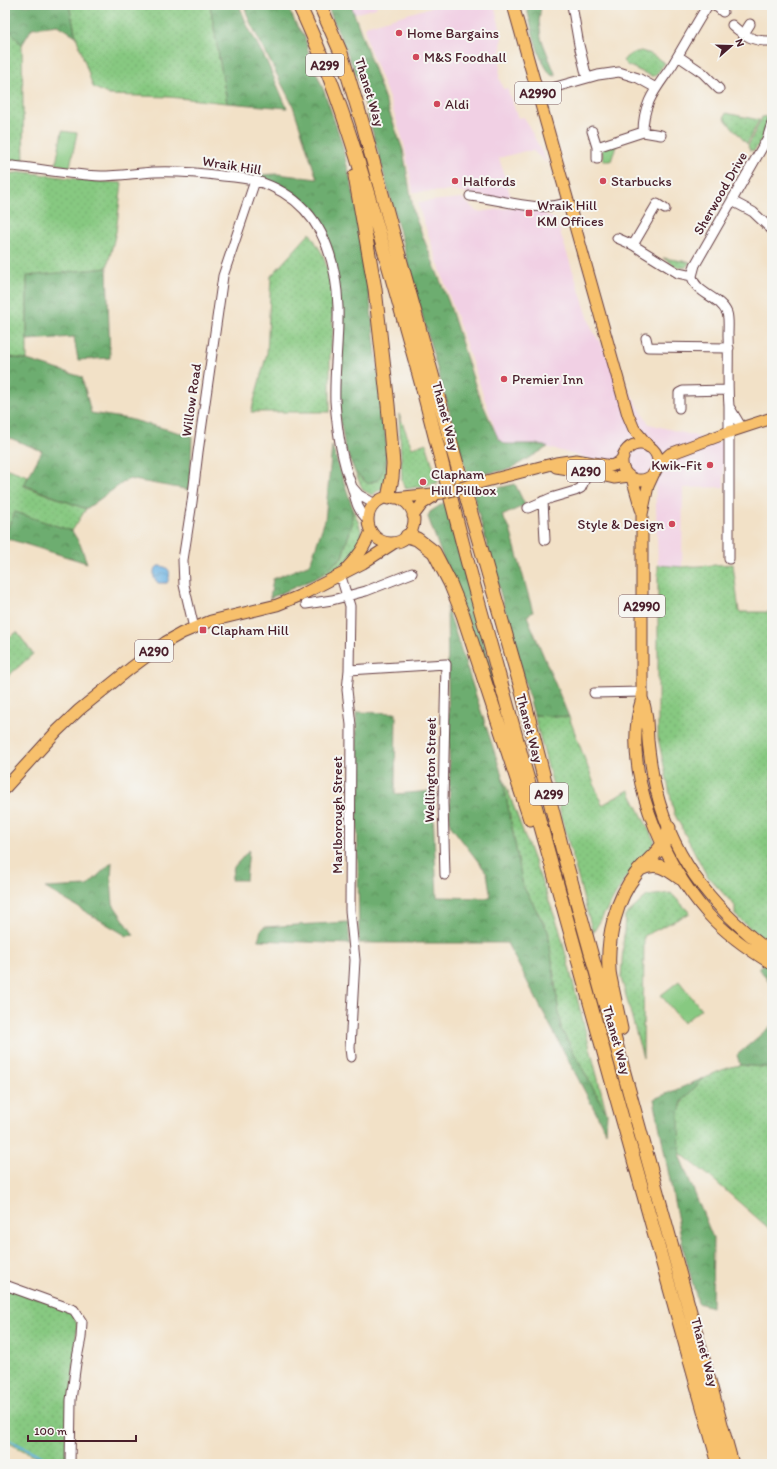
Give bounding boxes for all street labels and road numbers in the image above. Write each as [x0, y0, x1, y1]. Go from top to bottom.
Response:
road number: A299 [306, 54, 344, 76]
street label: Thanet Way [351, 56, 388, 129]
road number: A2990 [515, 82, 561, 104]
street label: Sherwood Drive [690, 148, 751, 238]
street label: Wraik Hill [201, 152, 263, 179]
street label: Willow Road [178, 362, 205, 438]
street label: Thanet Way [428, 380, 463, 453]
road number: A290 [567, 460, 605, 482]
road number: A2990 [619, 595, 665, 617]
road number: A290 [135, 640, 173, 662]
street label: Thanet Way [512, 692, 547, 765]
street label: Wellington Street [421, 717, 440, 823]
street label: Marlborough Street [329, 756, 346, 874]
road number: A299 [530, 783, 568, 805]
street label: Thanet Way [599, 1004, 635, 1077]
street label: Thanet Way [687, 1316, 722, 1389]

